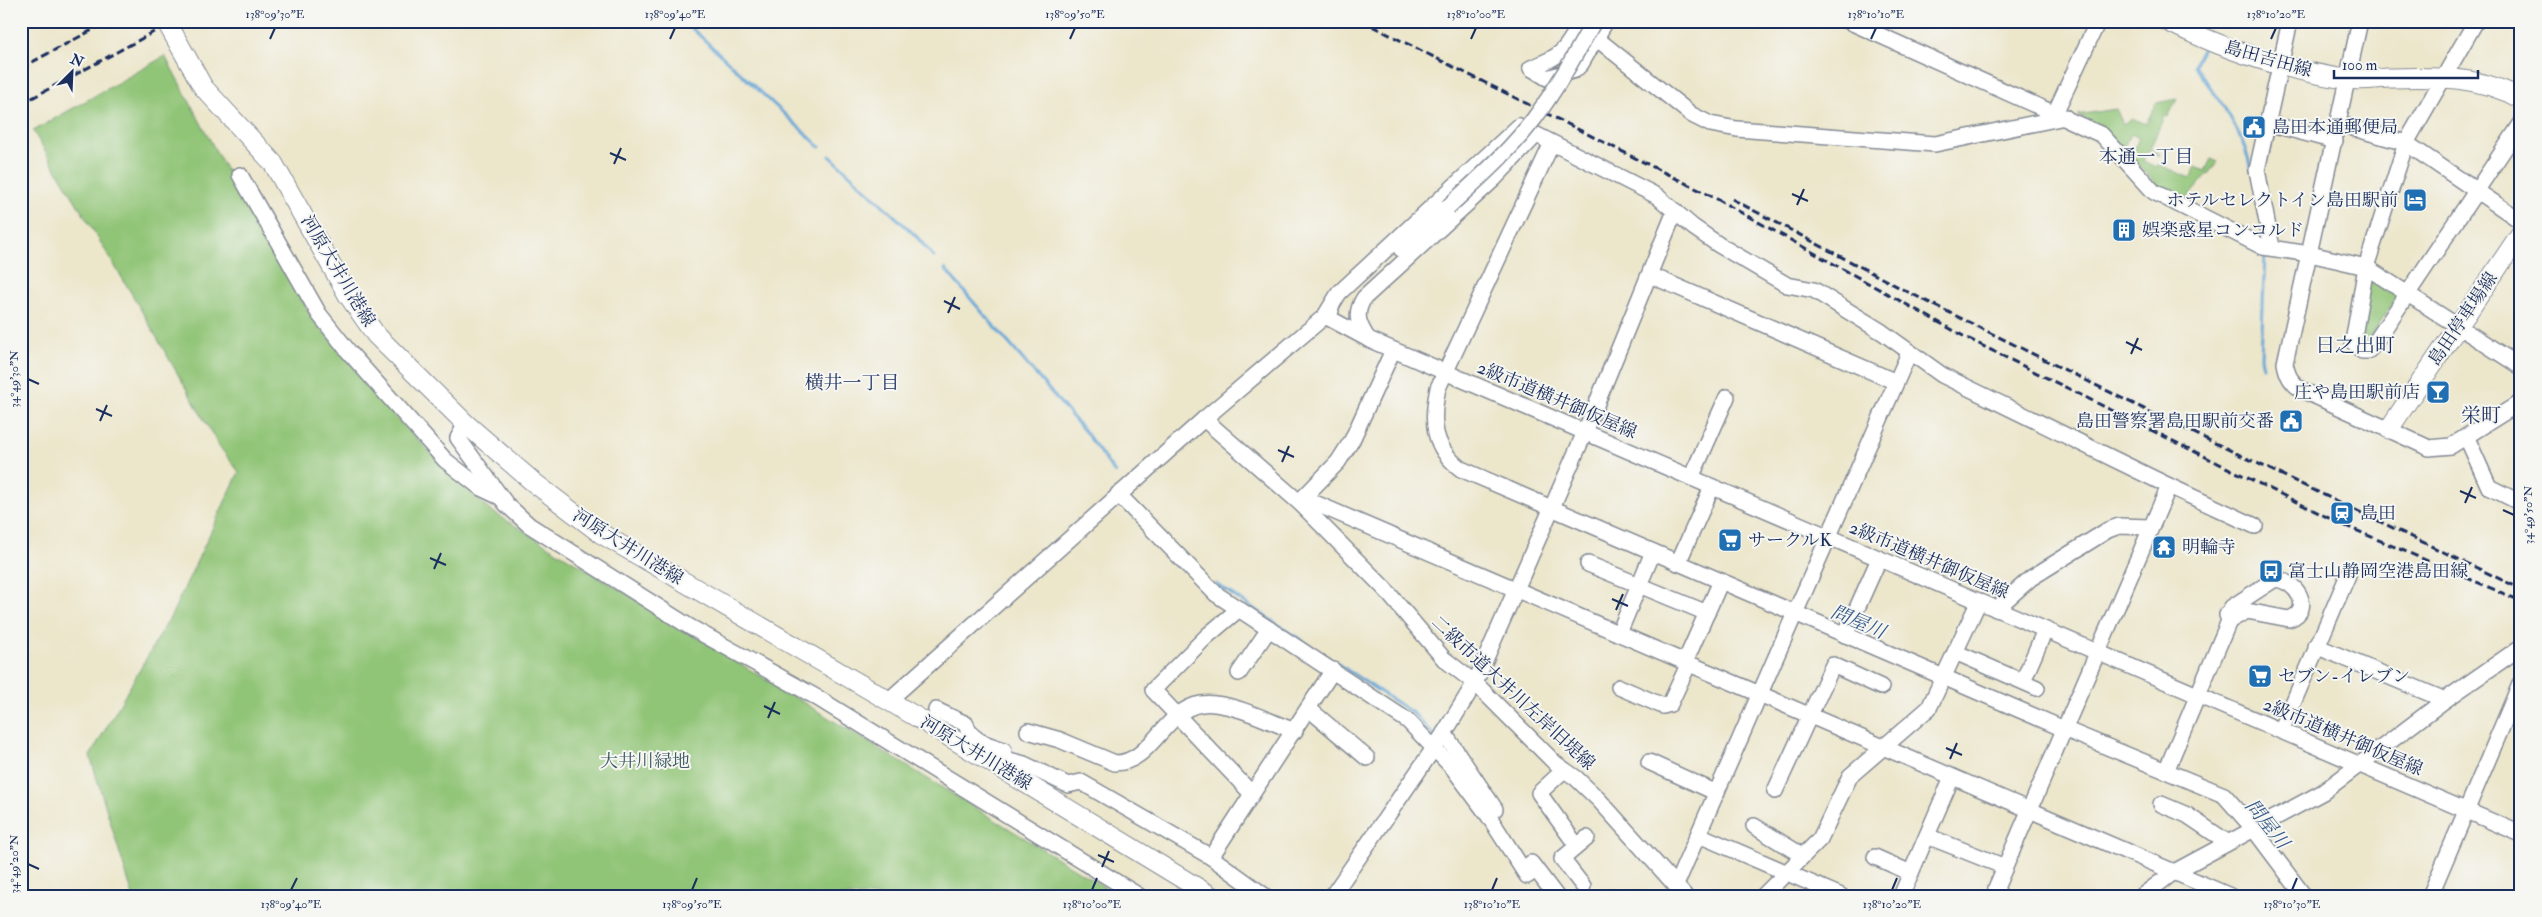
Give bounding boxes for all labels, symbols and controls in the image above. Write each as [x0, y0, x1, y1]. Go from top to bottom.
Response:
text: 138°09'30"E [246, 7, 305, 22]
text: 138°09'40"E [645, 7, 706, 22]
text: 138°09'50"E [1045, 7, 1105, 22]
text: 138°10'00"E [1447, 7, 1506, 22]
text: 138°10'10"E [1848, 7, 1905, 22]
text: 138°10'20"E [2247, 7, 2306, 22]
street label: 島田吉田線 [2222, 36, 2314, 82]
north arrow [48, 48, 98, 98]
scale bar [2334, 48, 2478, 80]
text: N [67, 50, 87, 71]
text: 100 m [2342, 56, 2378, 75]
public building icon: 島田本通郵便局 [2241, 114, 2267, 140]
place label: 島田本通郵便局 [2272, 116, 2398, 139]
district label: 本通一丁目 [2098, 145, 2194, 169]
hotel icon: ホテルセレクトイン島田駅前 [2402, 187, 2428, 213]
place label: ホテルセレクトイン島田駅前 [2166, 189, 2398, 212]
street label: 河原大井川港線 [296, 211, 380, 331]
building icon: 娯楽惑星コンコルド [2111, 217, 2137, 243]
place label: 娯楽惑星コンコルド [2142, 219, 2304, 242]
street label: 島田停車場線 [2423, 268, 2503, 370]
district label: 日之出町 [2315, 333, 2395, 358]
text: 34°49'30"N [7, 350, 22, 408]
street label: 2級市道横井御仮屋線 [1474, 356, 1640, 444]
district label: 横井一丁目 [804, 371, 900, 395]
bar icon: 庄や島田駅前店 [2425, 379, 2451, 405]
place label: 庄や島田駅前店 [2294, 381, 2420, 404]
district label: 栄町 [2461, 403, 2501, 428]
public building icon: 島田警察署島田駅前交番 [2278, 408, 2304, 434]
place label: 島田警察署島田駅前交番 [2076, 410, 2274, 433]
text: 34°49'50"N [2521, 486, 2536, 544]
station icon: 島田 [2329, 500, 2355, 526]
place label: 島田 [2360, 502, 2396, 525]
street label: 河原大井川港線 [568, 504, 688, 590]
street label: 2級市道横井御仮屋線 [1846, 516, 2012, 604]
supermarket icon: サークルK [1717, 527, 1743, 553]
place label: サークルK [1748, 529, 1832, 552]
temple icon: 明輪寺 [2151, 534, 2177, 560]
place label: 明輪寺 [2182, 536, 2236, 559]
bus stop icon: 富士山静岡空港島田線 [2258, 558, 2284, 584]
place label: 富士山静岡空港島田線 [2288, 560, 2468, 583]
water label: 問屋川 [1827, 600, 1891, 645]
street label: 二級市道大井川左岸旧堤線 [1426, 611, 1600, 775]
supermarket icon: セブン-イレブン [2247, 663, 2273, 689]
place label: セブン-イレブン [2278, 665, 2410, 688]
street label: 2級市道横井御仮屋線 [2260, 693, 2426, 781]
street label: 河原大井川港線 [916, 711, 1036, 795]
park label: 大井川緑地 [600, 750, 690, 773]
water label: 問屋川 [2240, 794, 2296, 855]
text: 34°49'20"N [7, 834, 22, 894]
text: 138°09'40"E [261, 897, 322, 912]
text: 138°09'50"E [662, 897, 722, 912]
text: 138°10'00"E [1063, 897, 1122, 912]
text: 138°10'10"E [1464, 897, 1521, 912]
text: 138°10'20"E [1863, 897, 1922, 912]
text: 138°10'30"E [2264, 897, 2321, 912]

